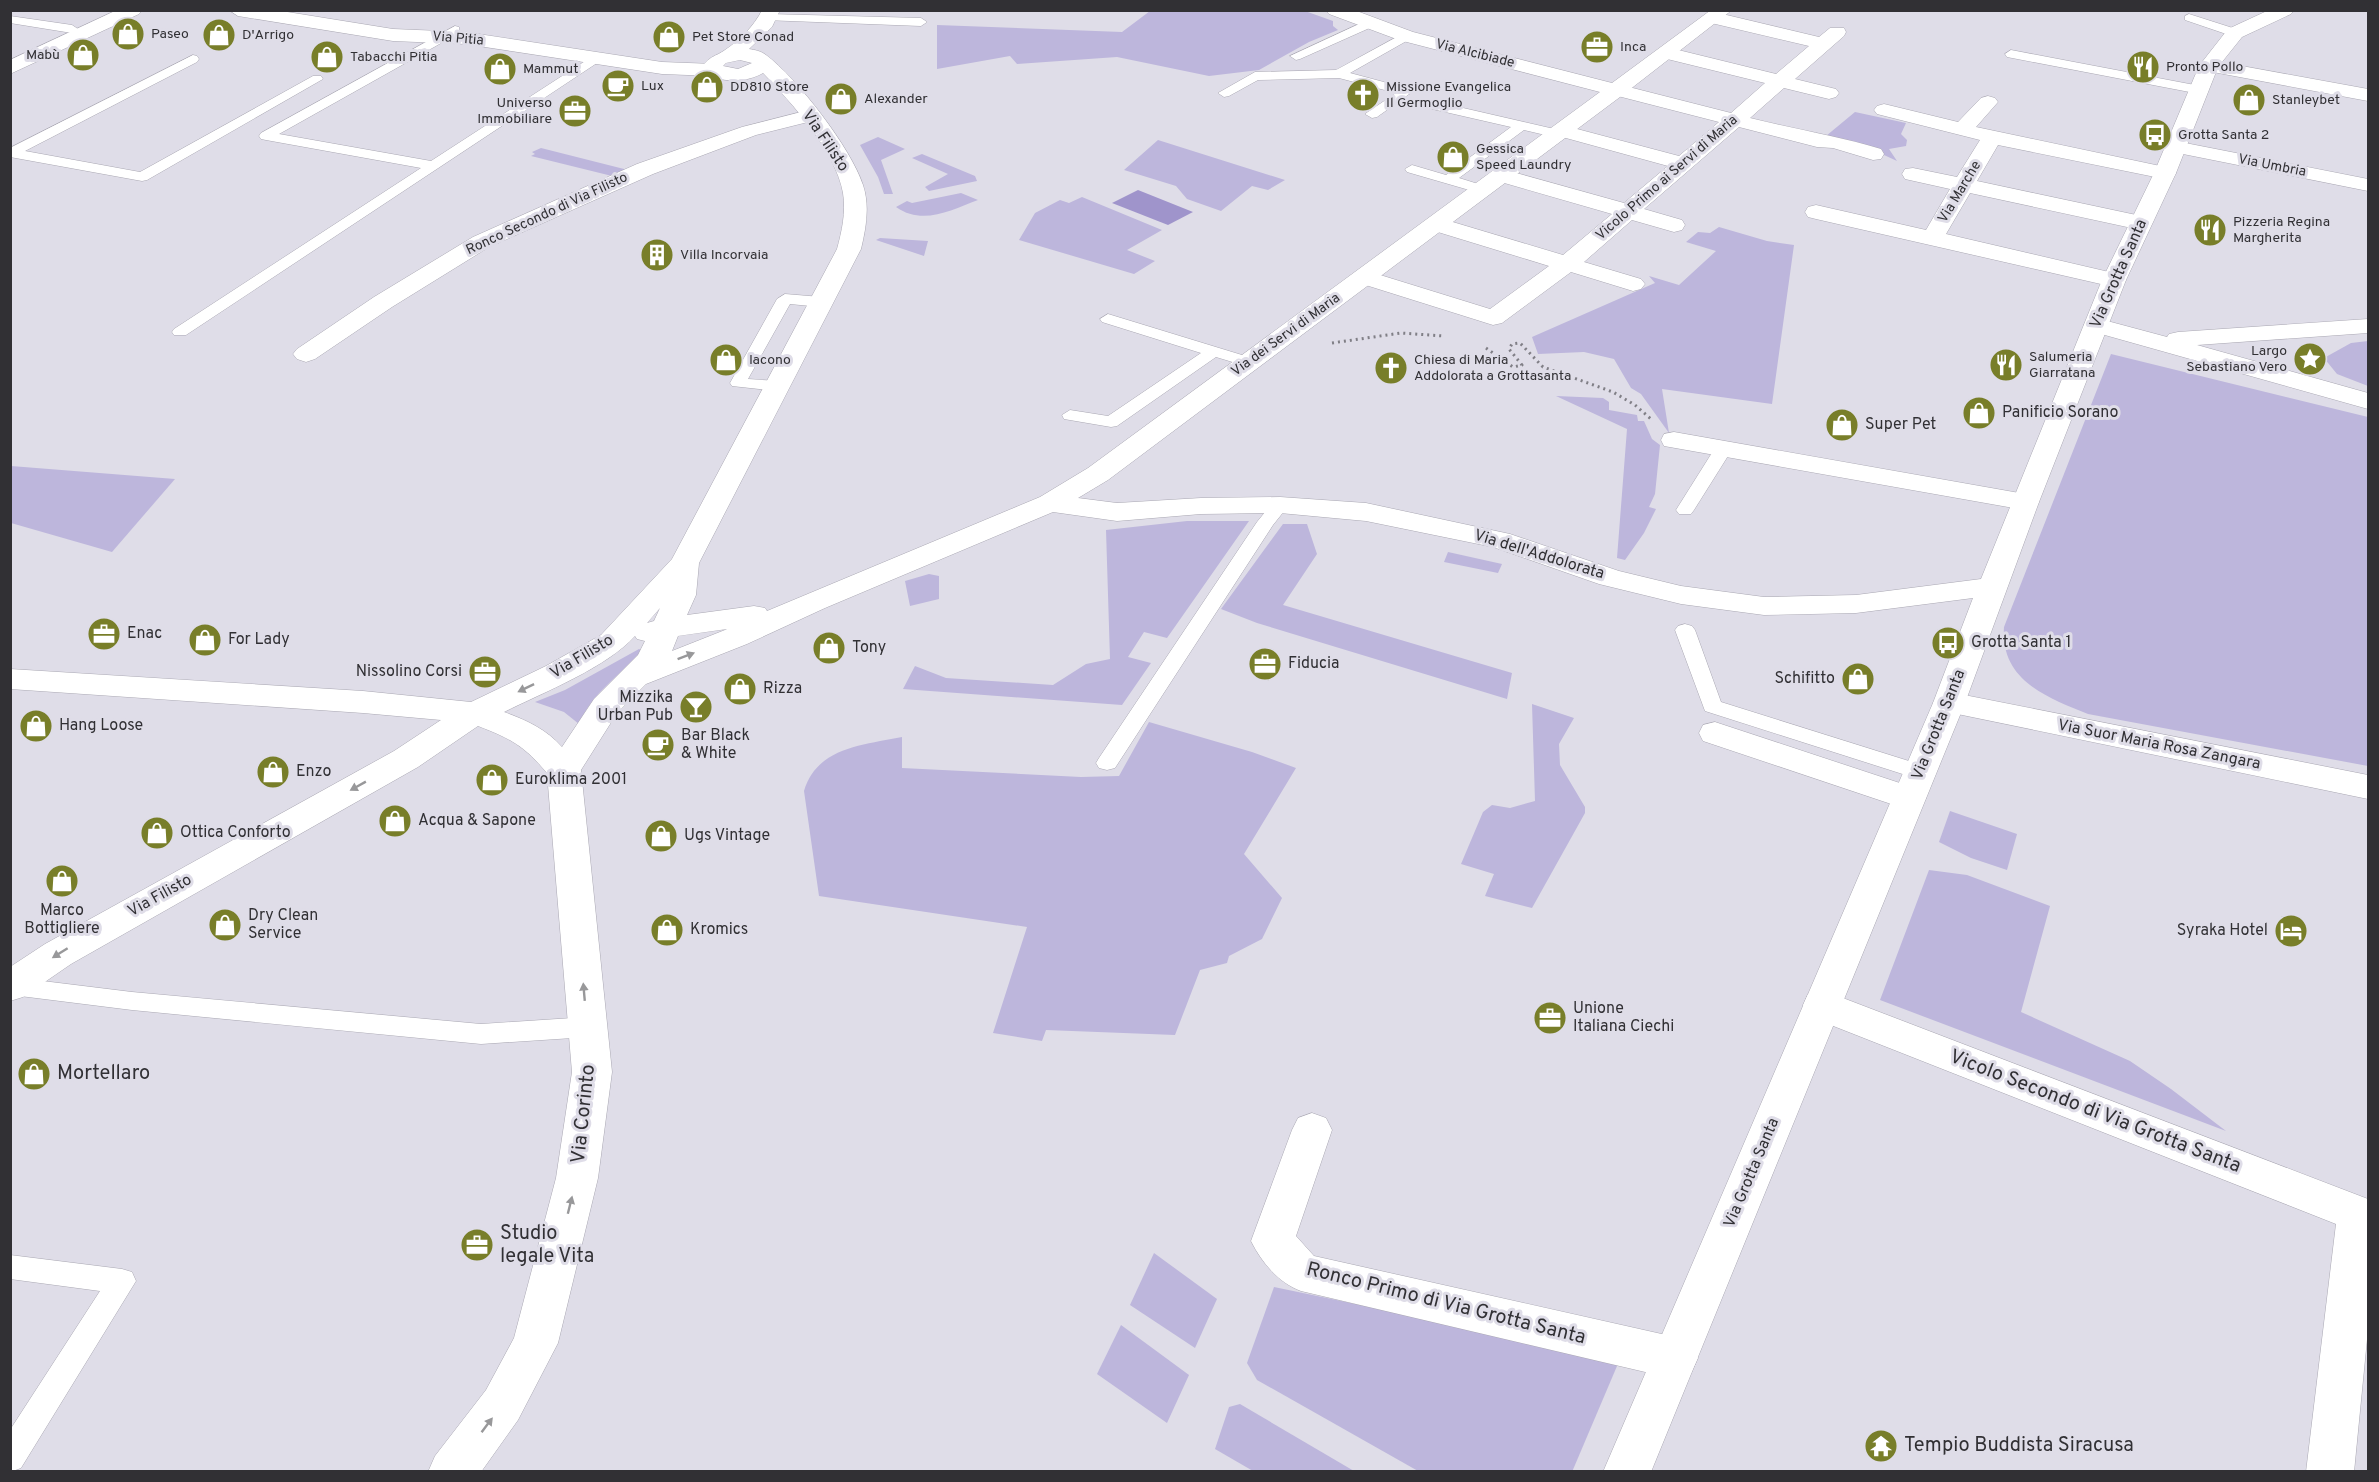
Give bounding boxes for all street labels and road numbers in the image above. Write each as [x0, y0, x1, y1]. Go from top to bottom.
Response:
street label: Via Pitia [432, 28, 484, 50]
street label: Via Alcibiade [1434, 36, 1516, 72]
street label: Via Filisto [797, 106, 853, 176]
street label: Vicolo Primo ai Servi di Maria [1593, 112, 1741, 244]
street label: Via Umbria [2237, 151, 2307, 181]
street label: Via Marche [1935, 158, 1985, 226]
street label: Ronco Secondo di Via Filisto [463, 169, 631, 259]
street label: Via Grotta Santa [2086, 216, 2152, 332]
street label: Via dei Servi di Maria [1228, 290, 1344, 380]
street label: Via dell'Addolorata [1471, 526, 1607, 584]
street label: Via Filisto [547, 630, 617, 684]
street label: Via Grotta Santa [1908, 667, 1970, 783]
street label: Via Suor Maria Rosa Zangara [2056, 716, 2262, 774]
street label: Via Filisto [124, 870, 196, 922]
street label: Vicolo Secondo di Via Grotta Santa [1946, 1044, 2244, 1180]
street label: Via Corinto [566, 1063, 602, 1165]
street label: Via Grotta Santa [1720, 1115, 1784, 1231]
street label: Ronco Primo di Via Grotta Santa [1304, 1257, 1588, 1351]

